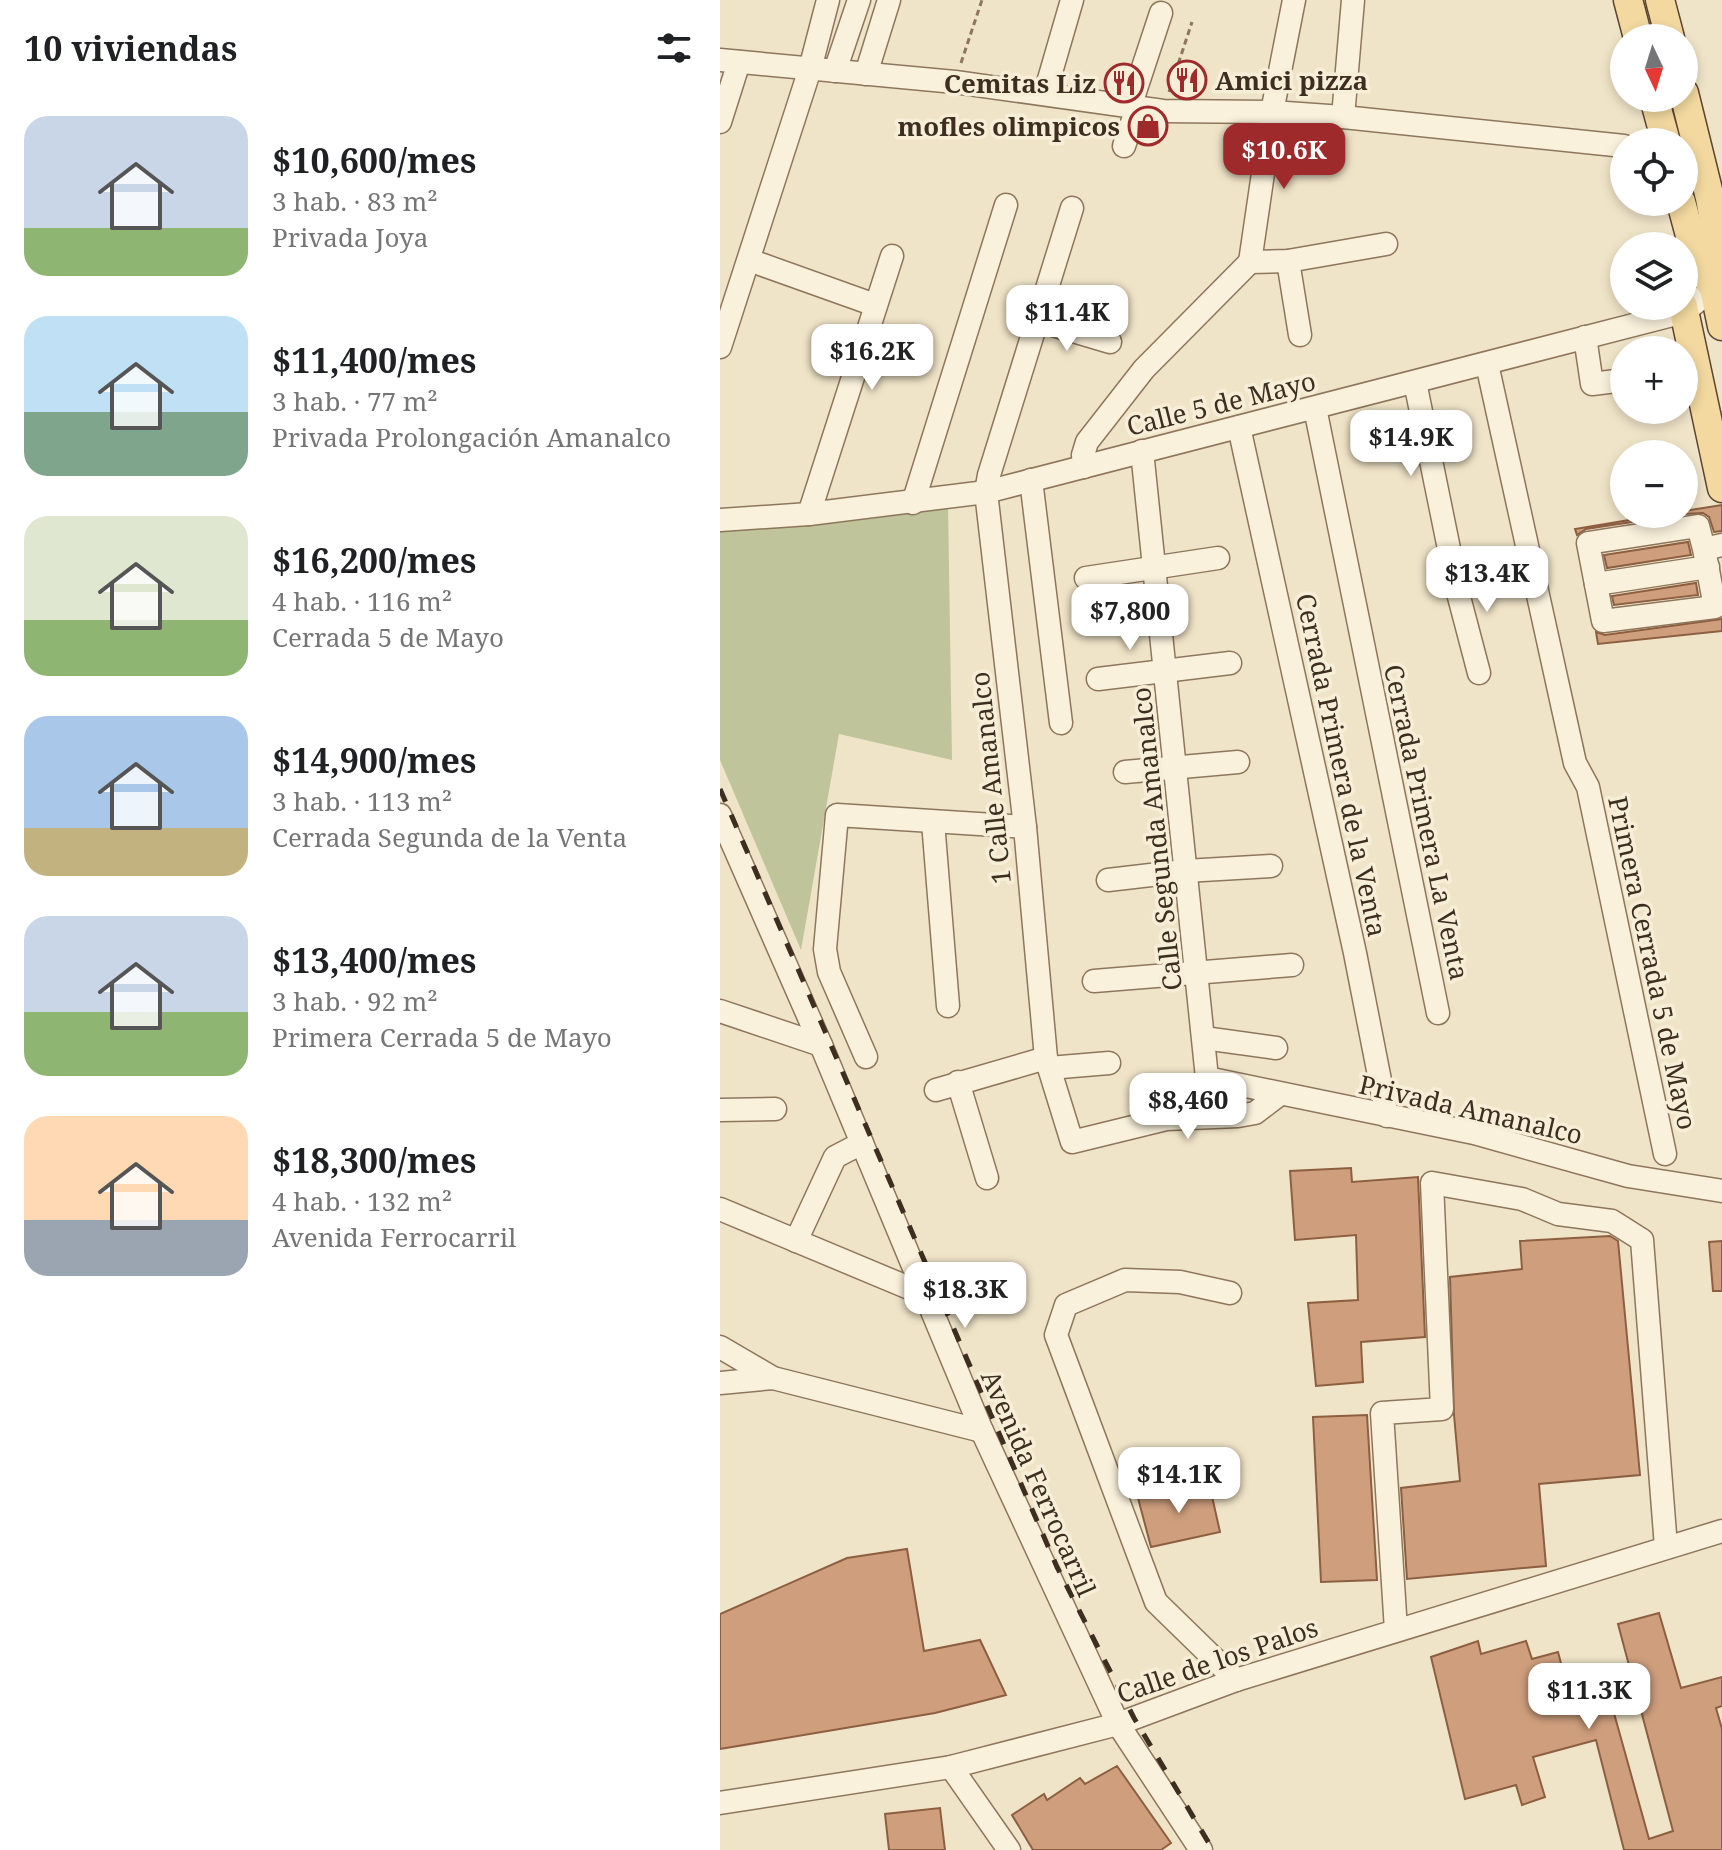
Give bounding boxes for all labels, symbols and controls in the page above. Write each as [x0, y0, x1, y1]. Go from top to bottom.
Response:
north arrow [1610, 24, 1698, 112]
map controls [1610, 24, 1698, 528]
text: 10 viviendas [24, 25, 237, 71]
icon: filters [652, 26, 696, 70]
restaurant icon: Amici pizza [1166, 59, 1208, 101]
restaurant icon: Cemitas Liz [1103, 62, 1145, 104]
place label: Amici pizza [1215, 62, 1368, 98]
place label: Cemitas Liz [944, 65, 1096, 101]
shop icon: mofles olimpicos [1127, 105, 1169, 147]
place label: mofles olimpicos [898, 108, 1120, 144]
pin: $10.6K [1219, 123, 1349, 191]
button: locate [1610, 128, 1698, 216]
text: $10.6K [1241, 131, 1327, 167]
text: $10,600/mes [272, 137, 476, 183]
icon: home [88, 148, 184, 244]
text: 3 hab. · 83 m² [272, 183, 438, 219]
text: Privada Joya [272, 219, 428, 255]
button: layers [1610, 232, 1698, 320]
pin: $11.4K [1002, 285, 1132, 353]
text: $11.4K [1024, 293, 1110, 329]
pin: $16.2K [807, 324, 937, 392]
text: $16.2K [829, 332, 915, 368]
button: + [1610, 336, 1698, 424]
text: $11,400/mes [272, 337, 476, 383]
icon: home [88, 348, 184, 444]
street label: Calle 5 de Mayo [1123, 362, 1319, 444]
text: 3 hab. · 77 m² [272, 383, 438, 419]
pin: $14.9K [1346, 410, 1476, 478]
text: $14.9K [1368, 418, 1454, 454]
text: Privada Prolongación Amanalco [272, 419, 671, 455]
button: − [1610, 440, 1698, 528]
text: $16,200/mes [272, 537, 476, 583]
pin: $13.4K [1422, 546, 1552, 614]
icon: home [88, 548, 184, 644]
text: $13.4K [1444, 554, 1530, 590]
text: 4 hab. · 116 m² [272, 583, 452, 619]
pin: $7,800 [1065, 584, 1195, 652]
street label: Cerrada Primera de la Venta [1288, 590, 1396, 940]
text: $7,800 [1089, 592, 1171, 628]
text: Cerrada 5 de Mayo [272, 619, 504, 655]
street label: Cerrada Primera La Venta [1376, 661, 1478, 983]
street label: 1 Calle Amanalco [961, 670, 1019, 886]
street label: Calle Segunda Amanalco [1122, 686, 1190, 992]
text: $14,900/mes [272, 737, 476, 783]
icon: home [88, 748, 184, 844]
text: 3 hab. · 113 m² [272, 783, 452, 819]
street label: Primera Cerrada 5 de Mayo [1600, 793, 1706, 1133]
text: Cerrada Segunda de la Venta [272, 819, 627, 855]
text: $13,400/mes [272, 937, 476, 983]
icon: home [88, 948, 184, 1044]
text: 3 hab. · 92 m² [272, 983, 438, 1019]
text: Primera Cerrada 5 de Mayo [272, 1019, 612, 1055]
street label: Privada Amanalco [1356, 1066, 1586, 1152]
pin: $8,460 [1123, 1073, 1253, 1141]
text: $8,460 [1147, 1081, 1229, 1117]
text: $18,300/mes [272, 1137, 476, 1183]
icon: home [88, 1148, 184, 1244]
text: 4 hab. · 132 m² [272, 1183, 452, 1219]
text: Avenida Ferrocarril [272, 1219, 516, 1255]
pin: $18.3K [900, 1262, 1030, 1330]
text: $18.3K [922, 1270, 1008, 1306]
street label: Avenida Ferrocarril [973, 1364, 1105, 1602]
pin: $14.1K [1114, 1447, 1244, 1515]
text: $14.1K [1136, 1455, 1222, 1491]
street label: Calle de los Palos [1112, 1609, 1322, 1711]
pin: $11.3K [1524, 1663, 1654, 1731]
text: $11.3K [1546, 1671, 1632, 1707]

